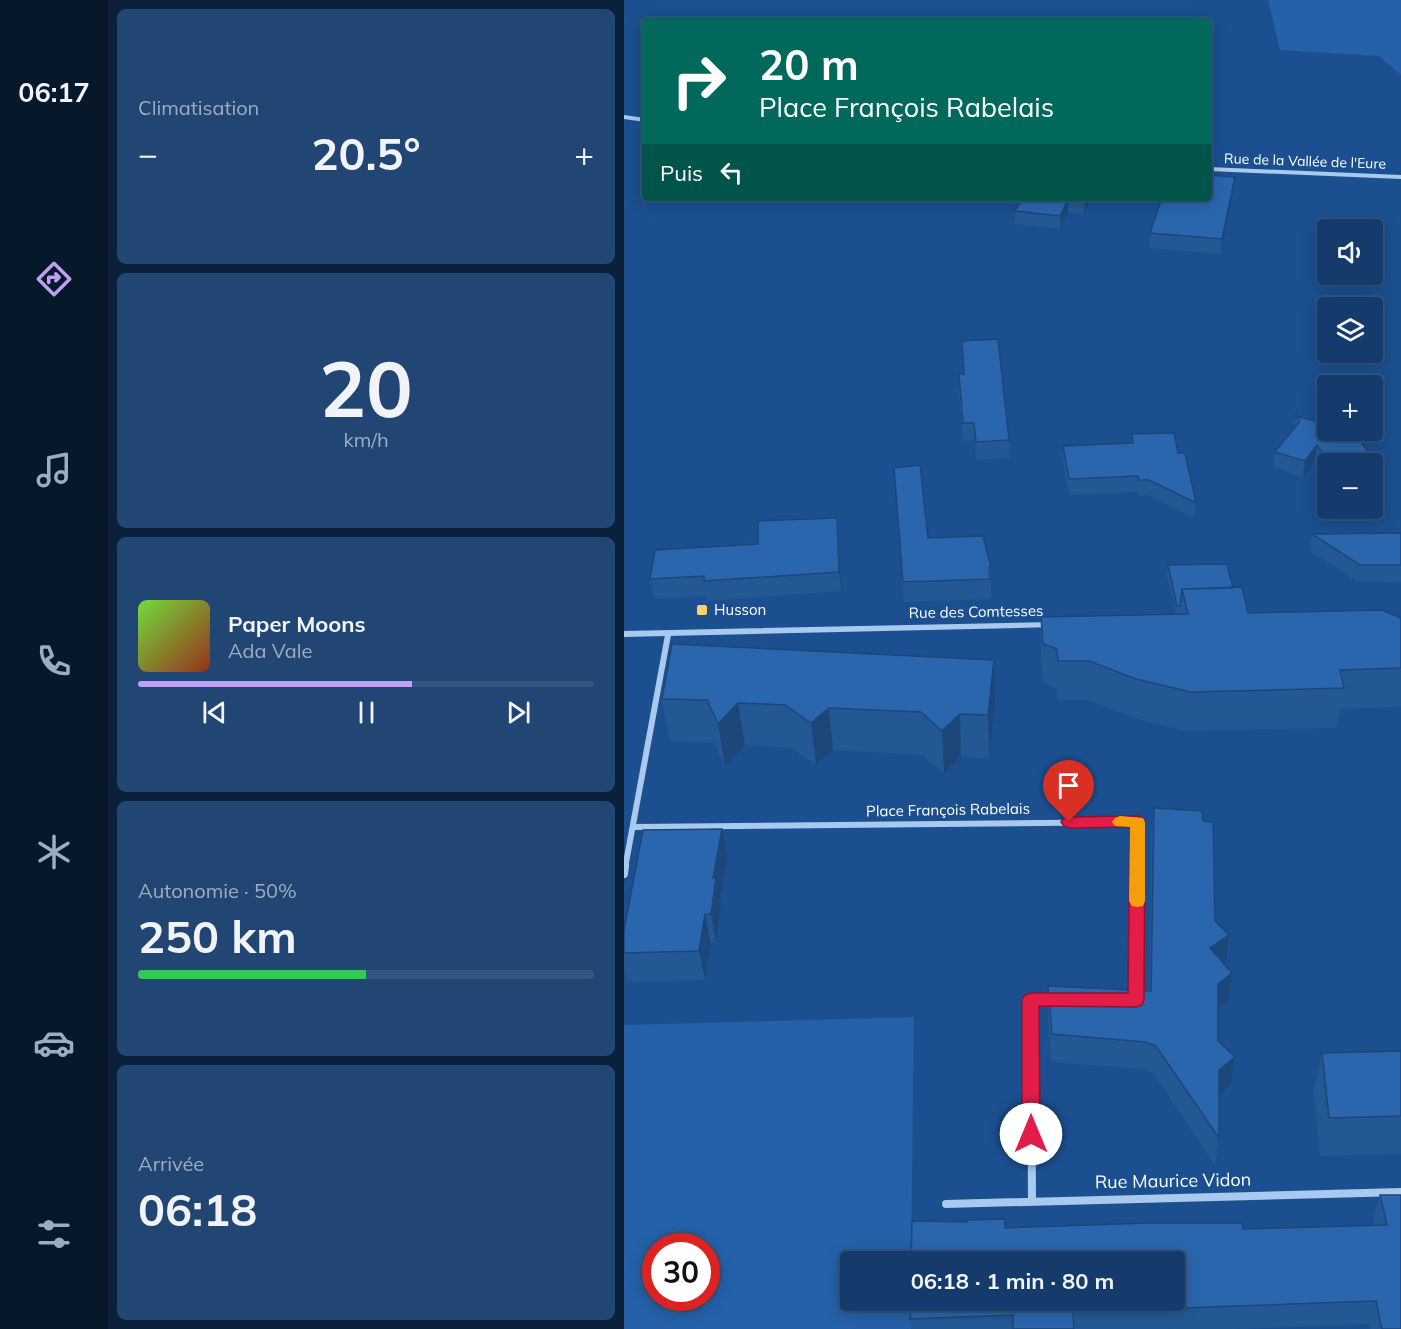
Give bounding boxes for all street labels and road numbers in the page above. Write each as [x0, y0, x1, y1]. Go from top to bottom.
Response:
street label: Rue de la Vallée de l'Eure [1224, 149, 1386, 173]
street label: Rue des Comtesses [908, 601, 1044, 622]
street label: Place François Rabelais [866, 799, 1030, 820]
street label: Rue Maurice Vidon [1095, 1168, 1251, 1193]

